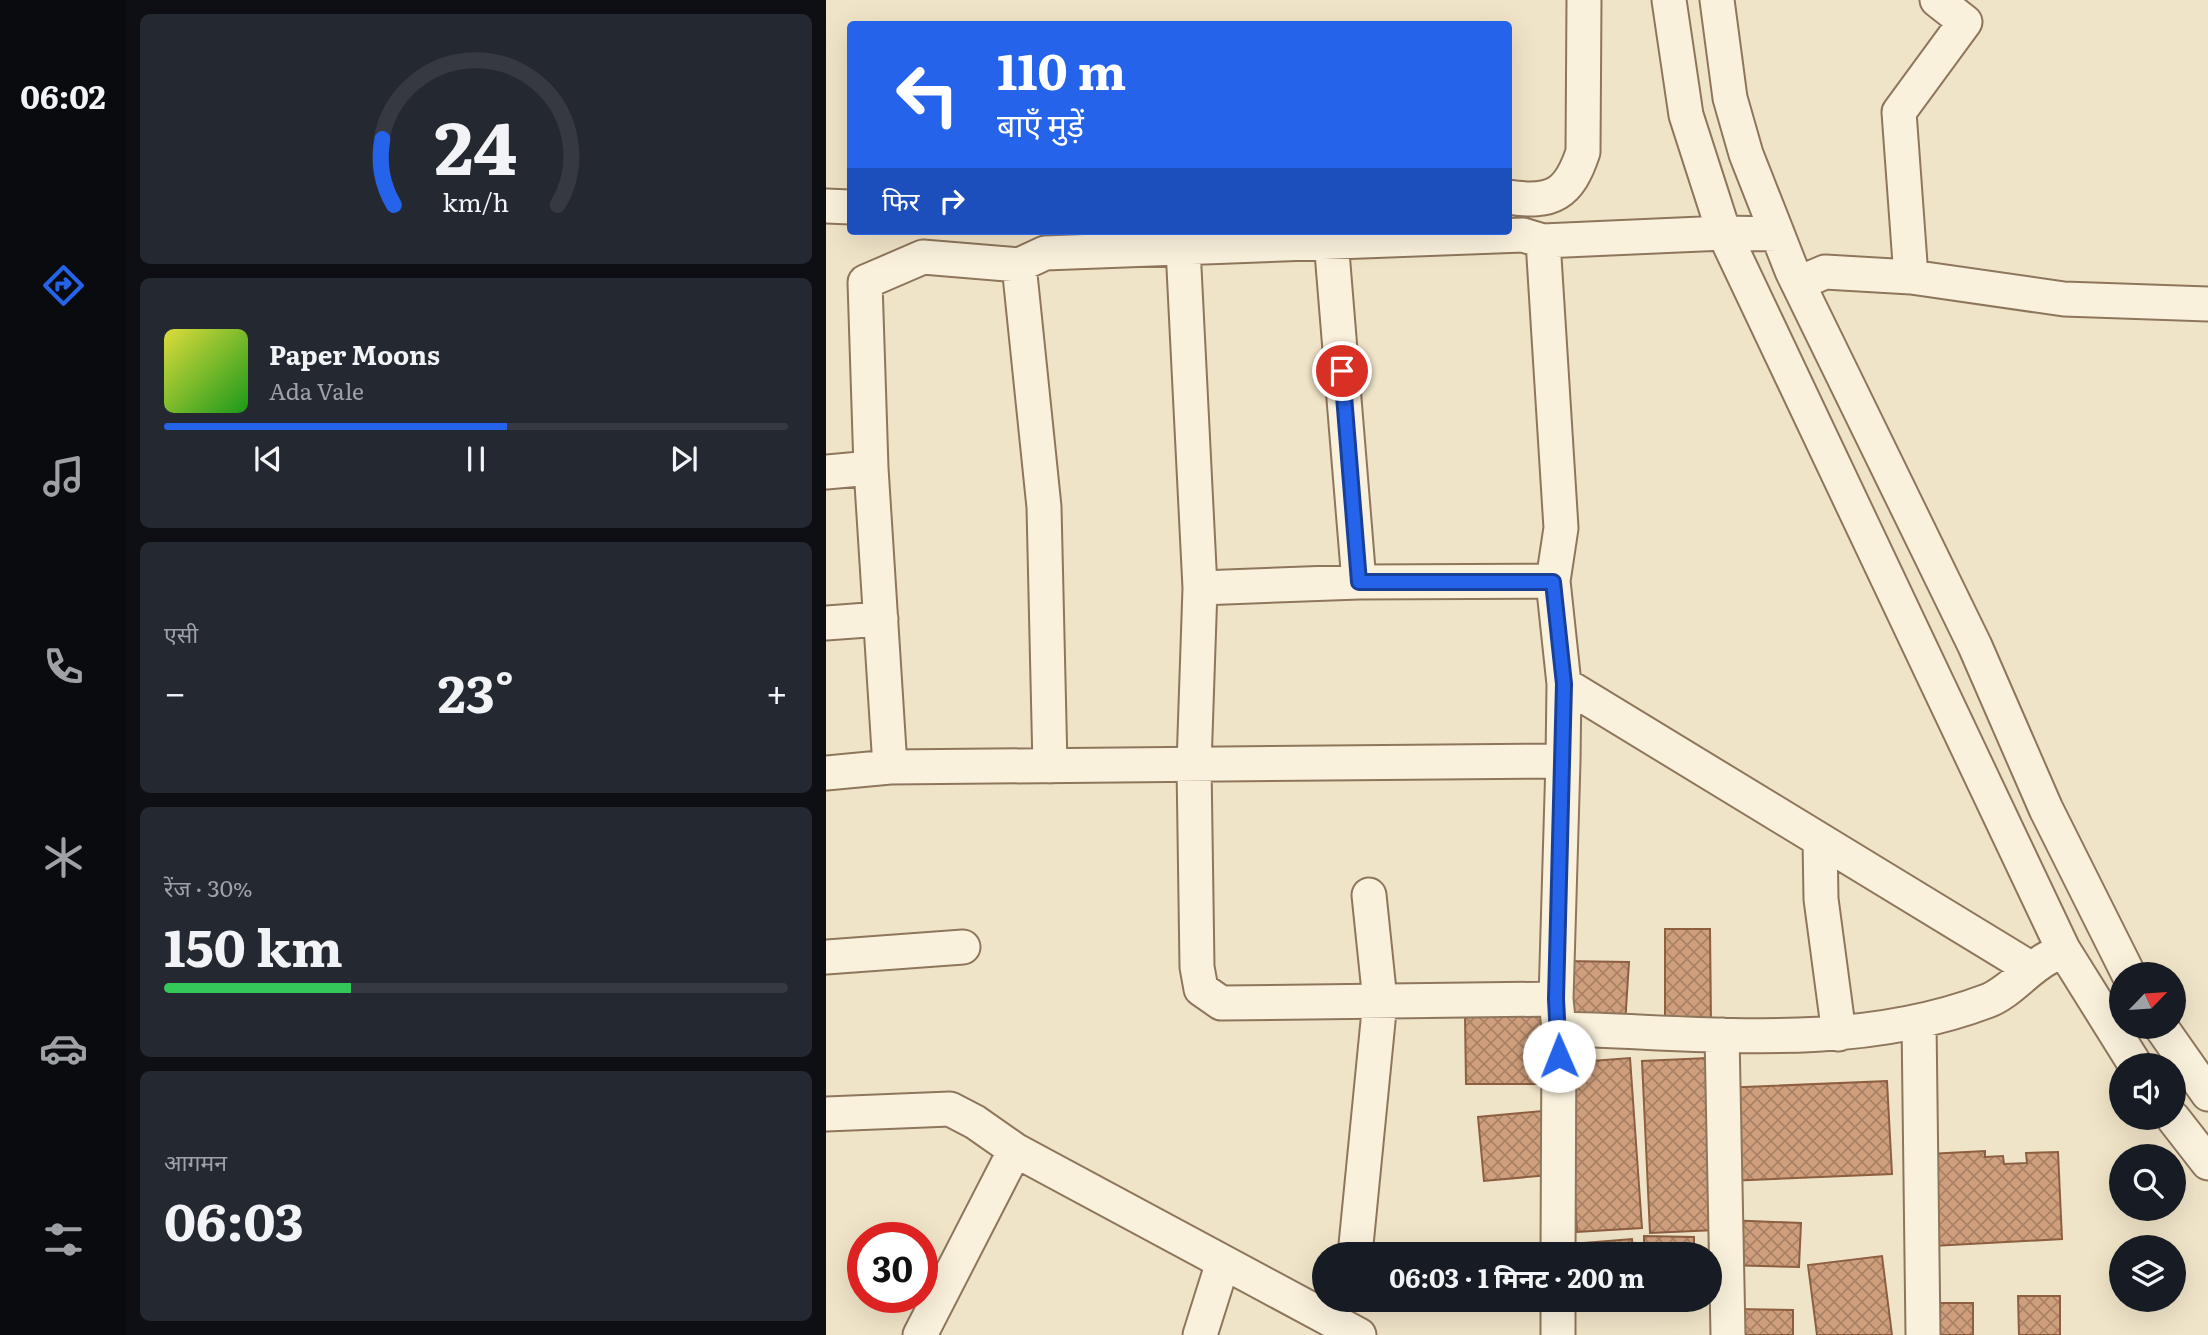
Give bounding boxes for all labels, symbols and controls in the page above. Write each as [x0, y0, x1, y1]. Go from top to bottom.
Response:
text: 110 m [997, 32, 1126, 105]
icon: left [882, 49, 973, 140]
text: 06:02 [20, 71, 106, 119]
text: 24 [435, 89, 518, 197]
text: बाएँ मुड़ें [997, 99, 1084, 147]
text: फिर [882, 180, 919, 219]
icon: right [933, 182, 971, 220]
text: km/h [443, 183, 509, 220]
icon: directions [39, 261, 88, 310]
text: Paper Moons [269, 334, 440, 373]
pin [1312, 341, 1372, 401]
icon: arrive [1323, 352, 1361, 390]
text: Ada Vale [269, 373, 364, 407]
icon: previous [249, 440, 287, 478]
icon: pause [457, 440, 495, 478]
icon: next [665, 440, 703, 478]
icon: music [39, 452, 88, 501]
text: एसी [164, 616, 198, 650]
icon: phone [39, 642, 88, 691]
text: 23° [438, 652, 514, 729]
text: − [164, 662, 186, 719]
text: + [766, 662, 788, 719]
icon: climate [39, 833, 88, 882]
text: रेंज · 30% [164, 870, 253, 904]
text: 150 km [164, 906, 343, 983]
north arrow [2109, 962, 2186, 1040]
map controls [2109, 962, 2186, 1312]
position arrow [1522, 1019, 1596, 1093]
icon: car [39, 1024, 88, 1073]
button: sound [2109, 1053, 2186, 1130]
text: आगमन [164, 1144, 227, 1178]
button: search [2109, 1144, 2186, 1221]
text: 06:03 [164, 1180, 304, 1257]
icon: filters [39, 1215, 88, 1264]
speed limit sign: 30 [847, 1222, 938, 1313]
button: layers [2109, 1235, 2186, 1312]
text: 06:03 · 1 मिनट · 200 m [1389, 1257, 1645, 1296]

